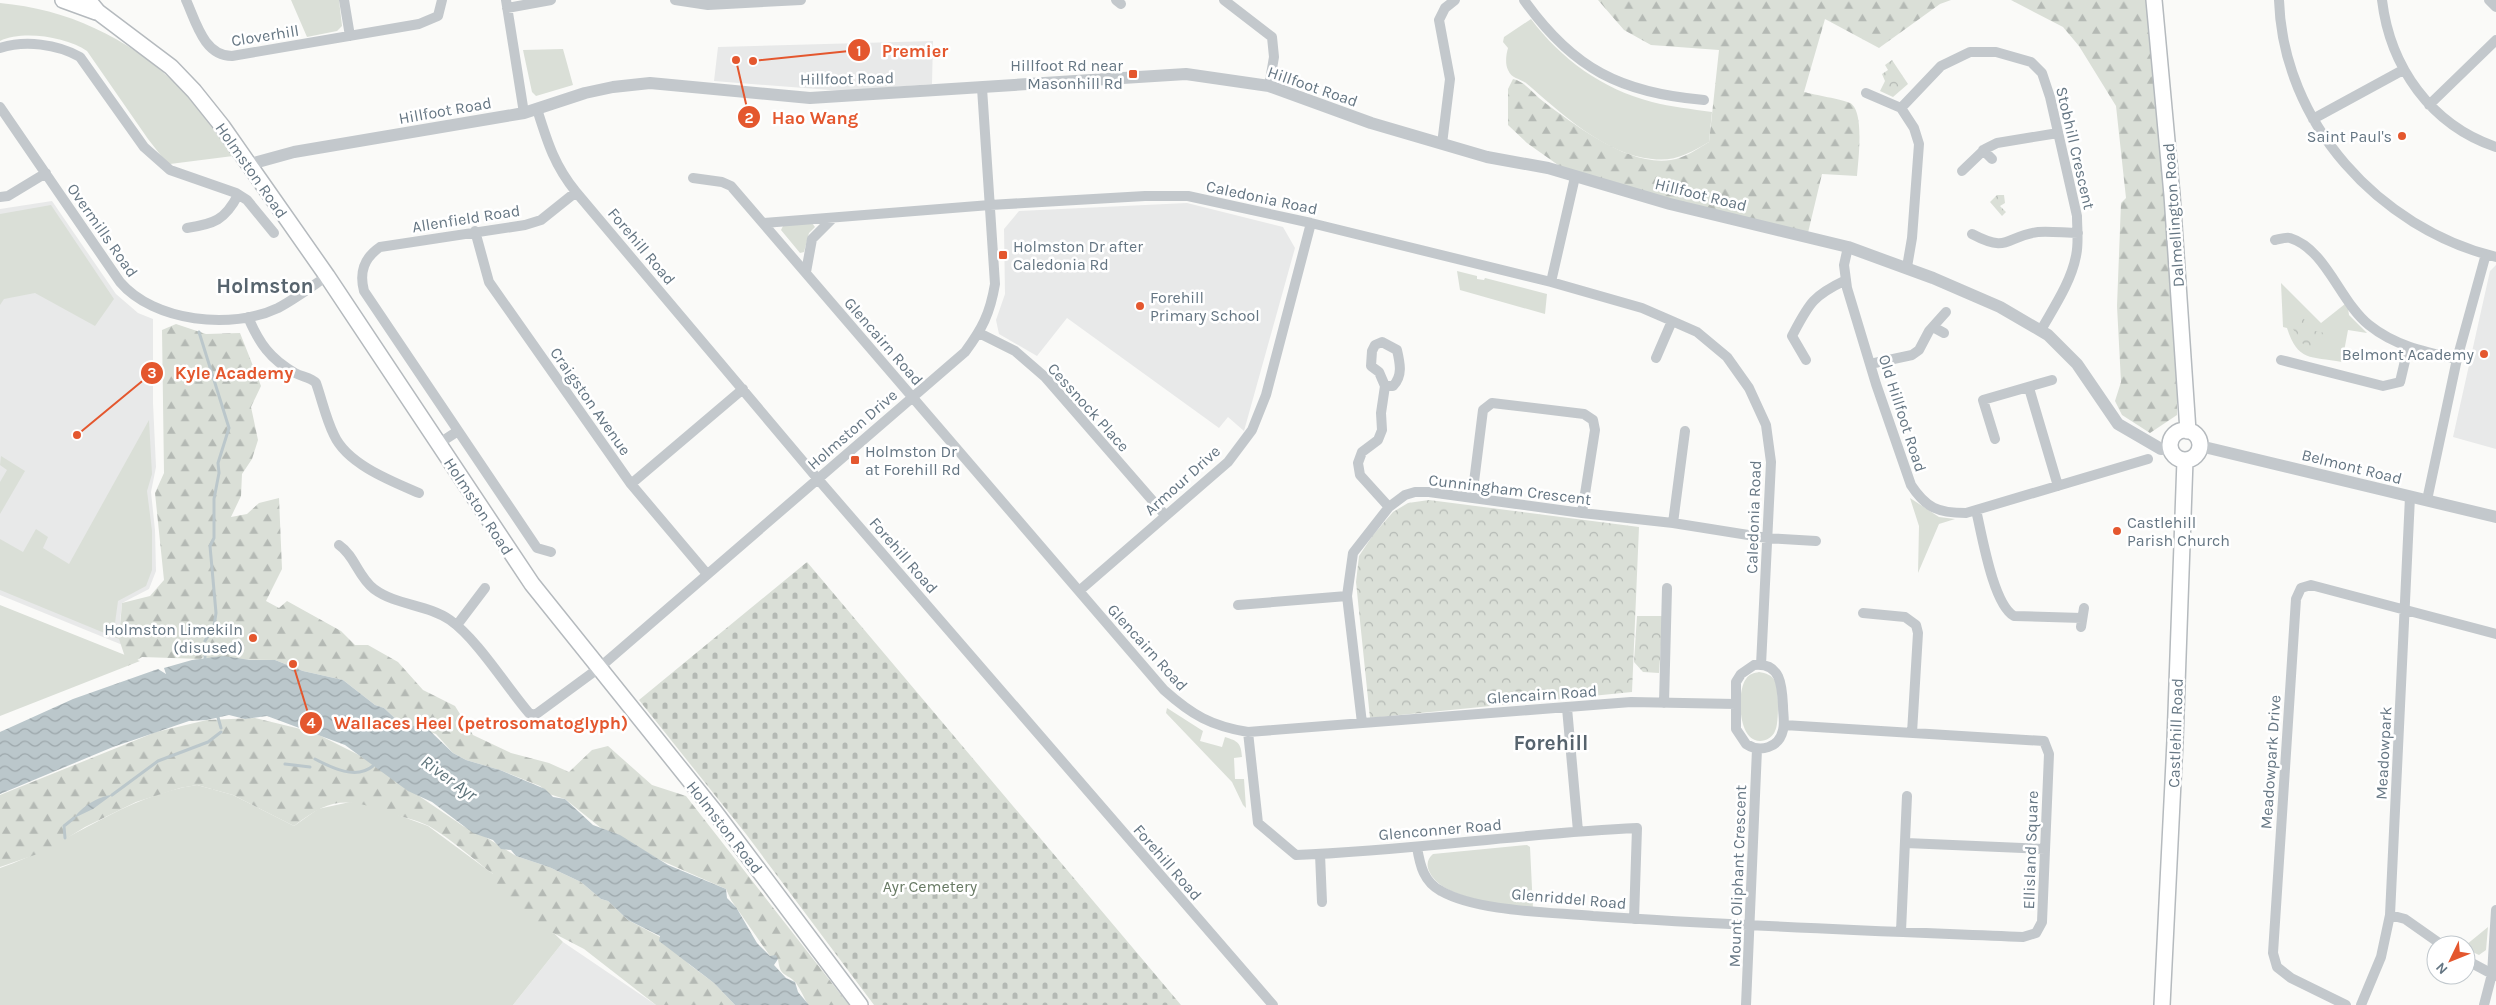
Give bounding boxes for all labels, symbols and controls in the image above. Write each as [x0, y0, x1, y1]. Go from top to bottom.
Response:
street label: Cloverhill [230, 21, 300, 50]
callout: Premier [847, 34, 958, 67]
text: Premier [882, 40, 948, 62]
text: 1 [856, 42, 862, 60]
place label: Hillfoot Rd near Masonhill Rd [1010, 56, 1123, 93]
street label: Hillfoot Road [1265, 62, 1360, 111]
street label: Hillfoot Road [800, 68, 894, 89]
marker: Hillfoot Rd near Masonhill Rd [1127, 68, 1139, 80]
street label: Stobhill Crescent [2052, 85, 2099, 211]
street label: Hillfoot Road [397, 93, 493, 128]
callout: Hao Wang [737, 101, 868, 134]
text: Hao Wang [772, 107, 859, 129]
text: 2 [744, 109, 754, 127]
street label: Holmston Road [212, 119, 292, 222]
place label: Saint Paul's [2307, 127, 2392, 146]
marker: Saint Paul's [2396, 130, 2408, 142]
street label: Dalmellington Road [2159, 142, 2188, 288]
street label: Hillfoot Road [1653, 174, 1749, 215]
street label: Caledonia Road [1204, 176, 1319, 219]
street label: Overmills Road [63, 180, 142, 281]
street label: Allenfield Road [411, 201, 521, 236]
street label: Forehill Road [604, 204, 679, 289]
place label: Holmston Dr after Caledonia Rd [1013, 237, 1143, 274]
marker: Holmston Dr after Caledonia Rd [997, 249, 1009, 261]
district label: Holmston [216, 274, 314, 298]
place label: Forehill Primary School [1150, 288, 1260, 325]
street label: Glencairn Road [840, 293, 927, 389]
marker: Forehill Primary School [1134, 300, 1146, 312]
street label: Craigston Avenue [546, 344, 635, 459]
place label: Belmont Academy [2342, 345, 2475, 364]
marker: Belmont Academy [2478, 348, 2490, 360]
street label: Old Hillfoot Road [1875, 352, 1930, 474]
callout: Kyle Academy [139, 356, 303, 389]
street label: Cessnock Place [1044, 359, 1133, 456]
text: Kyle Academy [175, 362, 293, 384]
text: 3 [147, 364, 157, 382]
street label: Holmston Drive [803, 385, 901, 474]
street label: Armour Drive [1141, 441, 1224, 519]
place label: Holmston Dr at Forehill Rd [865, 442, 961, 479]
street label: Belmont Road [2300, 445, 2404, 488]
street label: Holmston Road [440, 454, 517, 559]
marker: Holmston Dr at Forehill Rd [849, 454, 861, 466]
street label: Caledonia Road [1742, 460, 1765, 574]
street label: Cunningham Crescent [1427, 470, 1592, 509]
street label: Forehill Road [865, 513, 942, 597]
place label: Castlehill Parish Church [2127, 513, 2230, 550]
marker: Castlehill Parish Church [2111, 525, 2123, 537]
street label: Glencairn Road [1104, 600, 1192, 695]
place label: Holmston Limekiln (disused) [104, 620, 243, 657]
marker: Holmston Limekiln (disused) [247, 632, 259, 644]
street label: Castlehill Road [2164, 678, 2187, 788]
street label: Glencairn Road [1486, 681, 1598, 708]
street label: Meadowpark Drive [2256, 694, 2285, 830]
callout: Wallaces Heel (petrosomatoglyph) [299, 706, 638, 739]
street label: Meadowpark [2372, 706, 2395, 800]
text: Wallaces Heel (petrosomatoglyph) [334, 712, 628, 734]
text: 4 [307, 714, 316, 732]
district label: Forehill [1514, 731, 1588, 755]
water label: River Ayr [417, 750, 482, 806]
street label: Holmston Road [683, 777, 767, 877]
street label: Mount Oliphant Crescent [1725, 784, 1750, 968]
street label: Ellisland Square [2019, 790, 2042, 910]
street label: Glenconner Road [1378, 815, 1502, 844]
street label: Forehill Road [1129, 820, 1206, 904]
park label: Ayr Cemetery [883, 877, 978, 896]
street label: Glenriddel Road [1511, 884, 1627, 913]
north arrow [2426, 935, 2476, 985]
text: N [2432, 959, 2452, 978]

